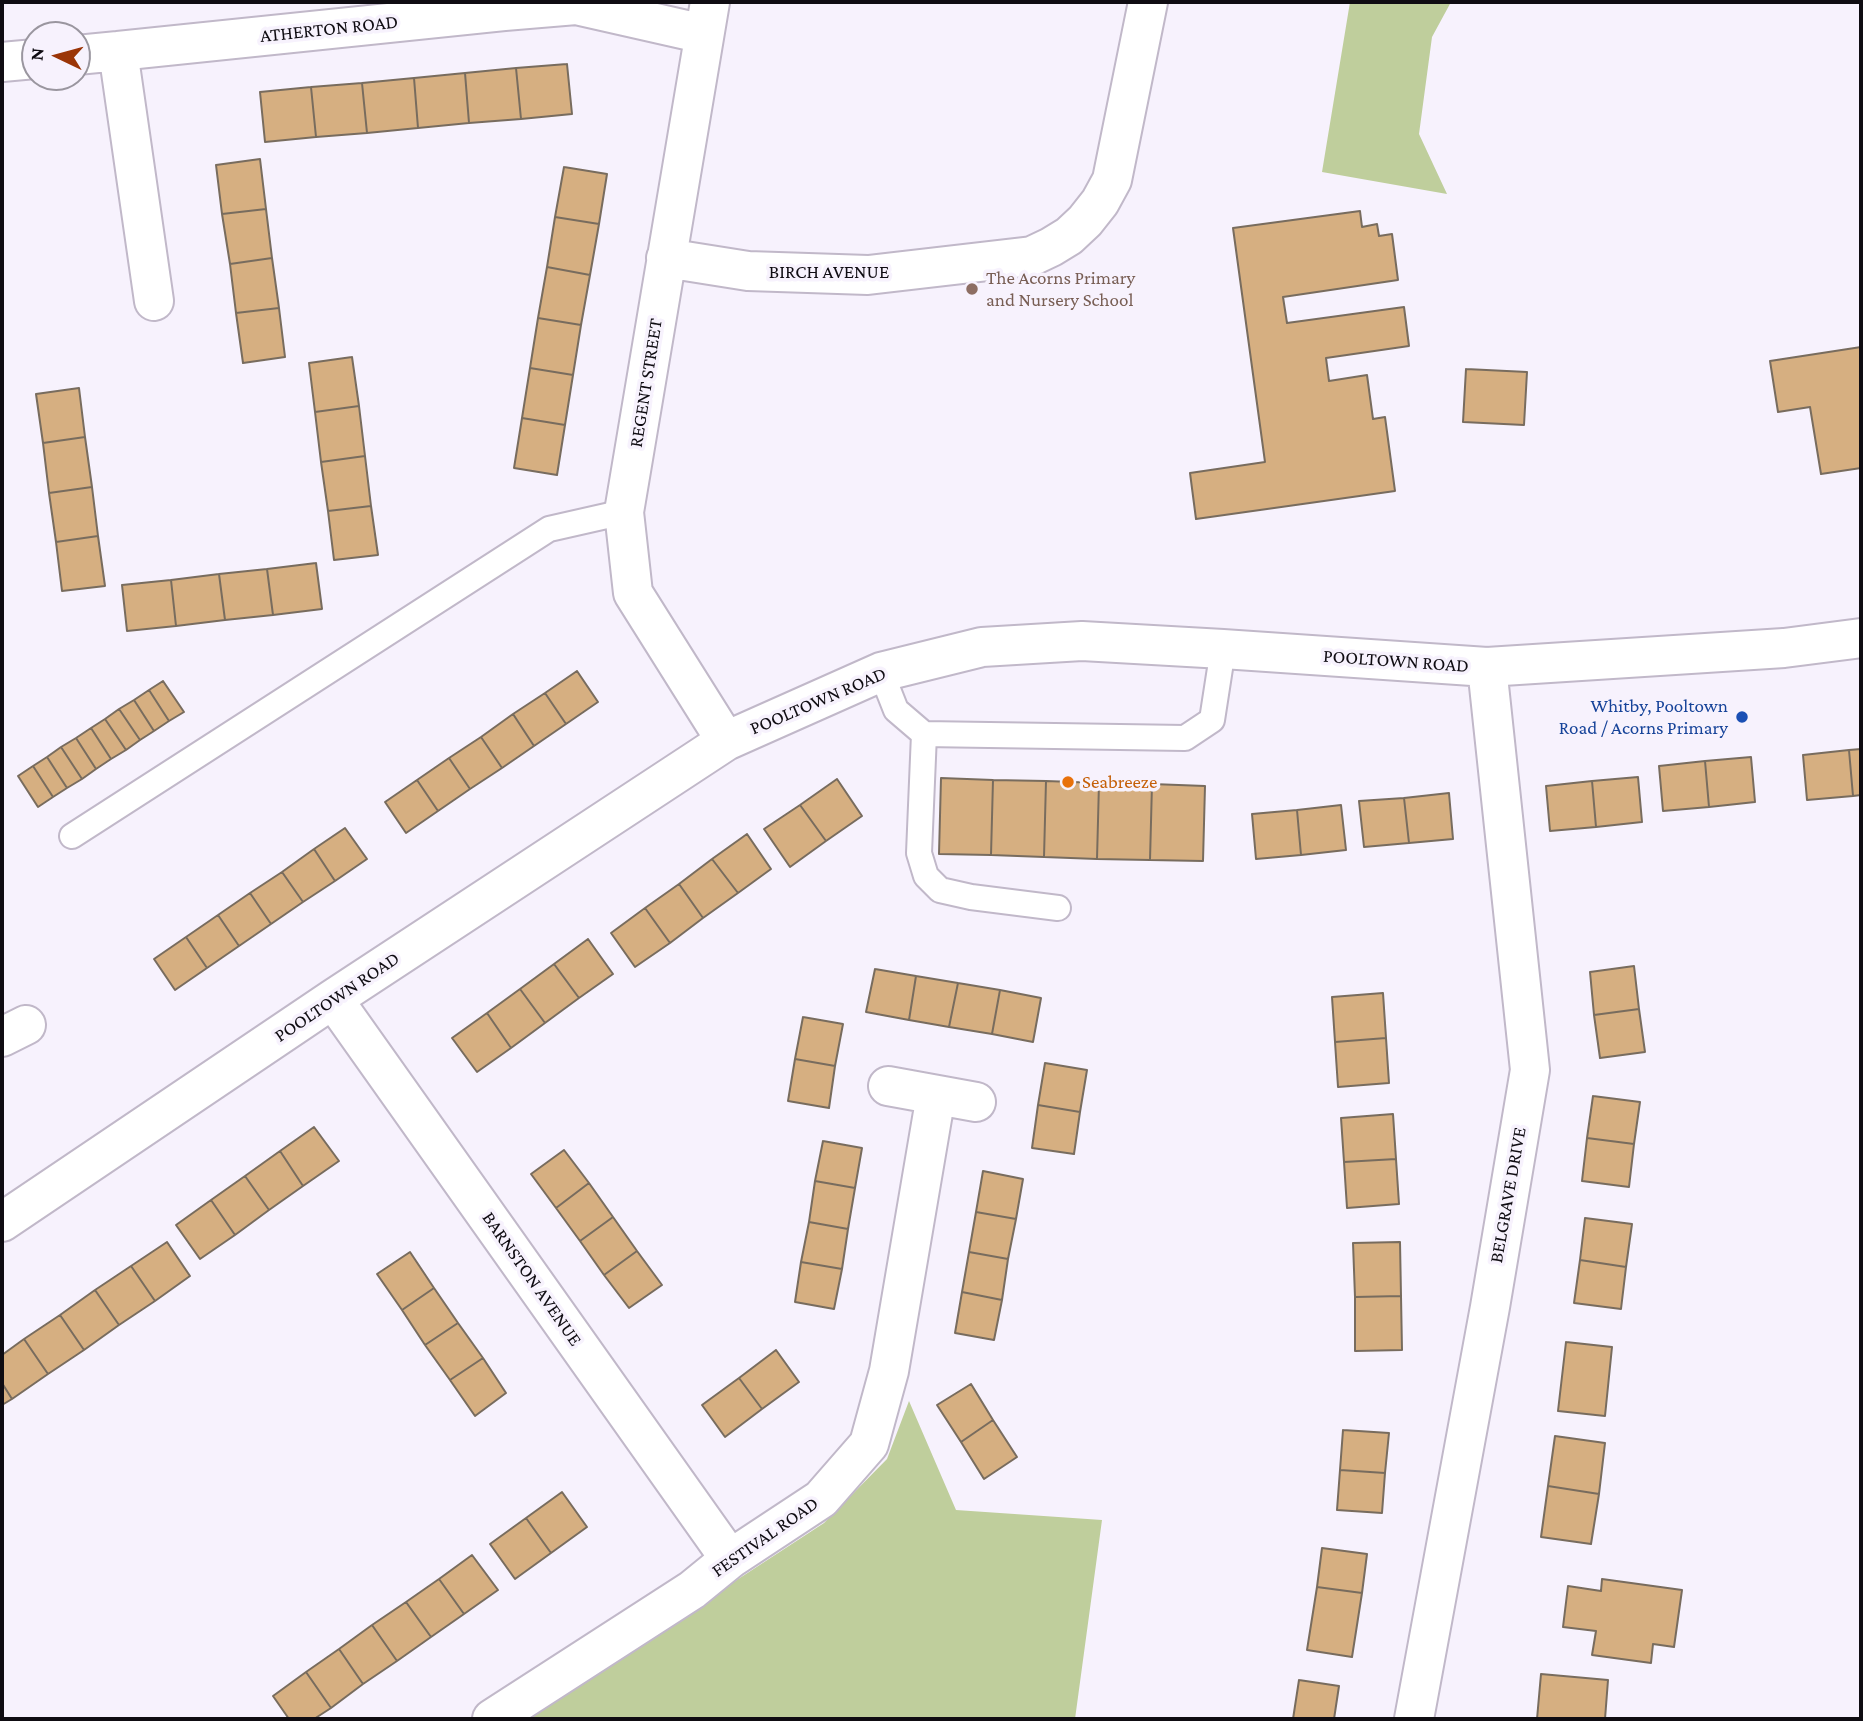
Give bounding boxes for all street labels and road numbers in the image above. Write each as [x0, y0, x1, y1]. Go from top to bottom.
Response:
street label: ATHERTON ROAD [259, 10, 399, 48]
street label: BIRCH AVENUE [769, 261, 889, 283]
street label: REGENT STREET [625, 317, 667, 449]
street label: POOLTOWN ROAD [1322, 645, 1470, 677]
street label: POOLTOWN ROAD [746, 662, 890, 740]
street label: POOLTOWN ROAD [270, 947, 404, 1047]
street label: BELGRAVE DRIVE [1485, 1125, 1531, 1265]
street label: BARNSTON AVENUE [477, 1207, 587, 1351]
street label: FESTIVAL ROAD [707, 1492, 823, 1582]

